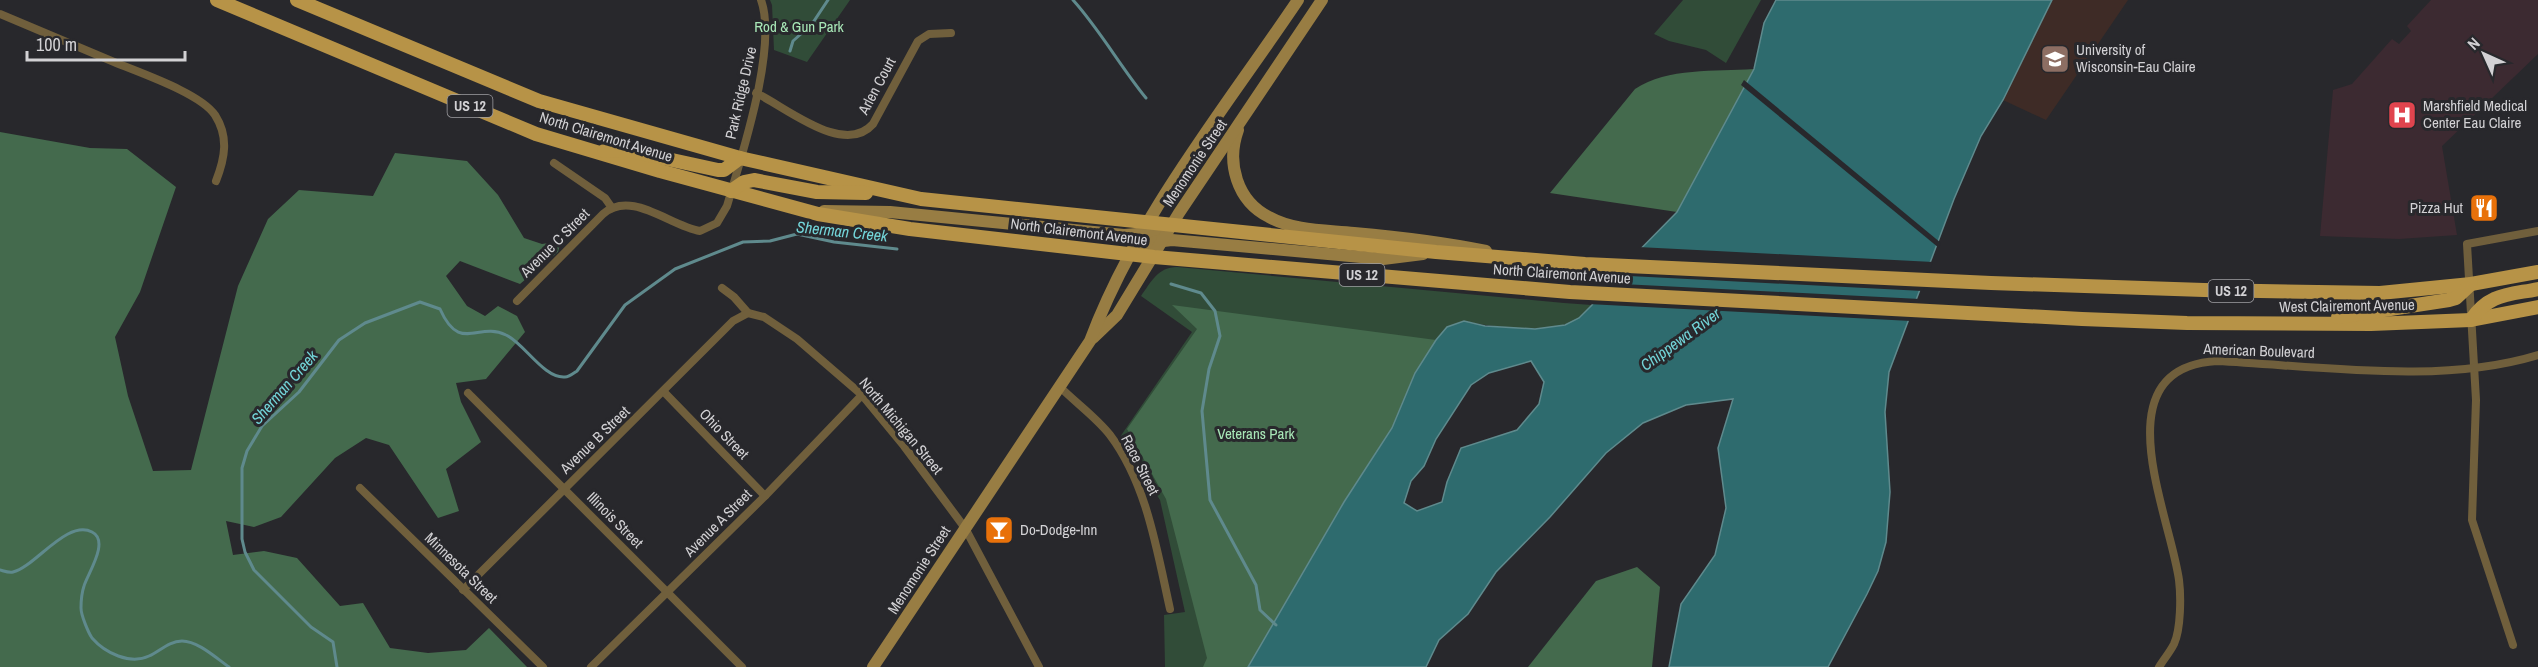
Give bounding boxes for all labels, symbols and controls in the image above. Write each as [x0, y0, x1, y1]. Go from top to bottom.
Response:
park label: Rod & Gun Park [754, 16, 845, 37]
scale bar [27, 24, 184, 62]
north arrow [2454, 24, 2514, 84]
text: 100 m [36, 32, 77, 57]
text: N [2462, 32, 2485, 55]
place label: University of Wisconsin-Eau Claire [2076, 39, 2196, 77]
school or university icon: University of Wisconsin-Eau Claire [2039, 43, 2071, 75]
street label: Park Ridge Drive [720, 44, 761, 141]
street label: Arlen Court [852, 53, 901, 119]
road number: US 12 [448, 95, 492, 117]
place label: Marshfield Medical Center Eau Claire [2423, 95, 2527, 133]
hospital icon: Marshfield Medical Center Eau Claire [2386, 99, 2418, 131]
street label: North Clairemont Avenue [537, 106, 675, 167]
street label: Menomonie Street [1158, 114, 1232, 211]
restaurant icon: Pizza Hut [2468, 192, 2500, 224]
place label: Pizza Hut [2410, 197, 2464, 218]
street label: Avenue C Street [515, 203, 594, 283]
street label: North Clairemont Avenue [1009, 213, 1149, 250]
water label: Sherman Creek [795, 215, 889, 247]
street label: North Clairemont Avenue [1493, 258, 1632, 289]
road number: US 12 [1340, 264, 1384, 286]
road number: US 12 [2208, 280, 2254, 302]
street label: West Clairemont Avenue [2279, 294, 2415, 317]
water label: Chippewa River [1635, 302, 1725, 376]
street label: American Boulevard [2202, 338, 2315, 363]
water label: Sherman Creek [246, 345, 323, 429]
street label: North Michigan Street [855, 373, 948, 479]
street label: Avenue B Street [554, 401, 635, 479]
street label: Ohio Street [695, 404, 754, 464]
park label: Veterans Park [1217, 423, 1295, 444]
street label: Race Street [1116, 431, 1165, 499]
street label: Avenue A Street [678, 484, 757, 562]
street label: Illinois Street [583, 487, 649, 553]
bar icon: Do-Dodge-Inn [983, 514, 1015, 546]
place label: Do-Dodge-Inn [1020, 519, 1097, 540]
street label: Menomonie Street [882, 521, 955, 618]
street label: Minnesota Street [420, 528, 503, 608]

